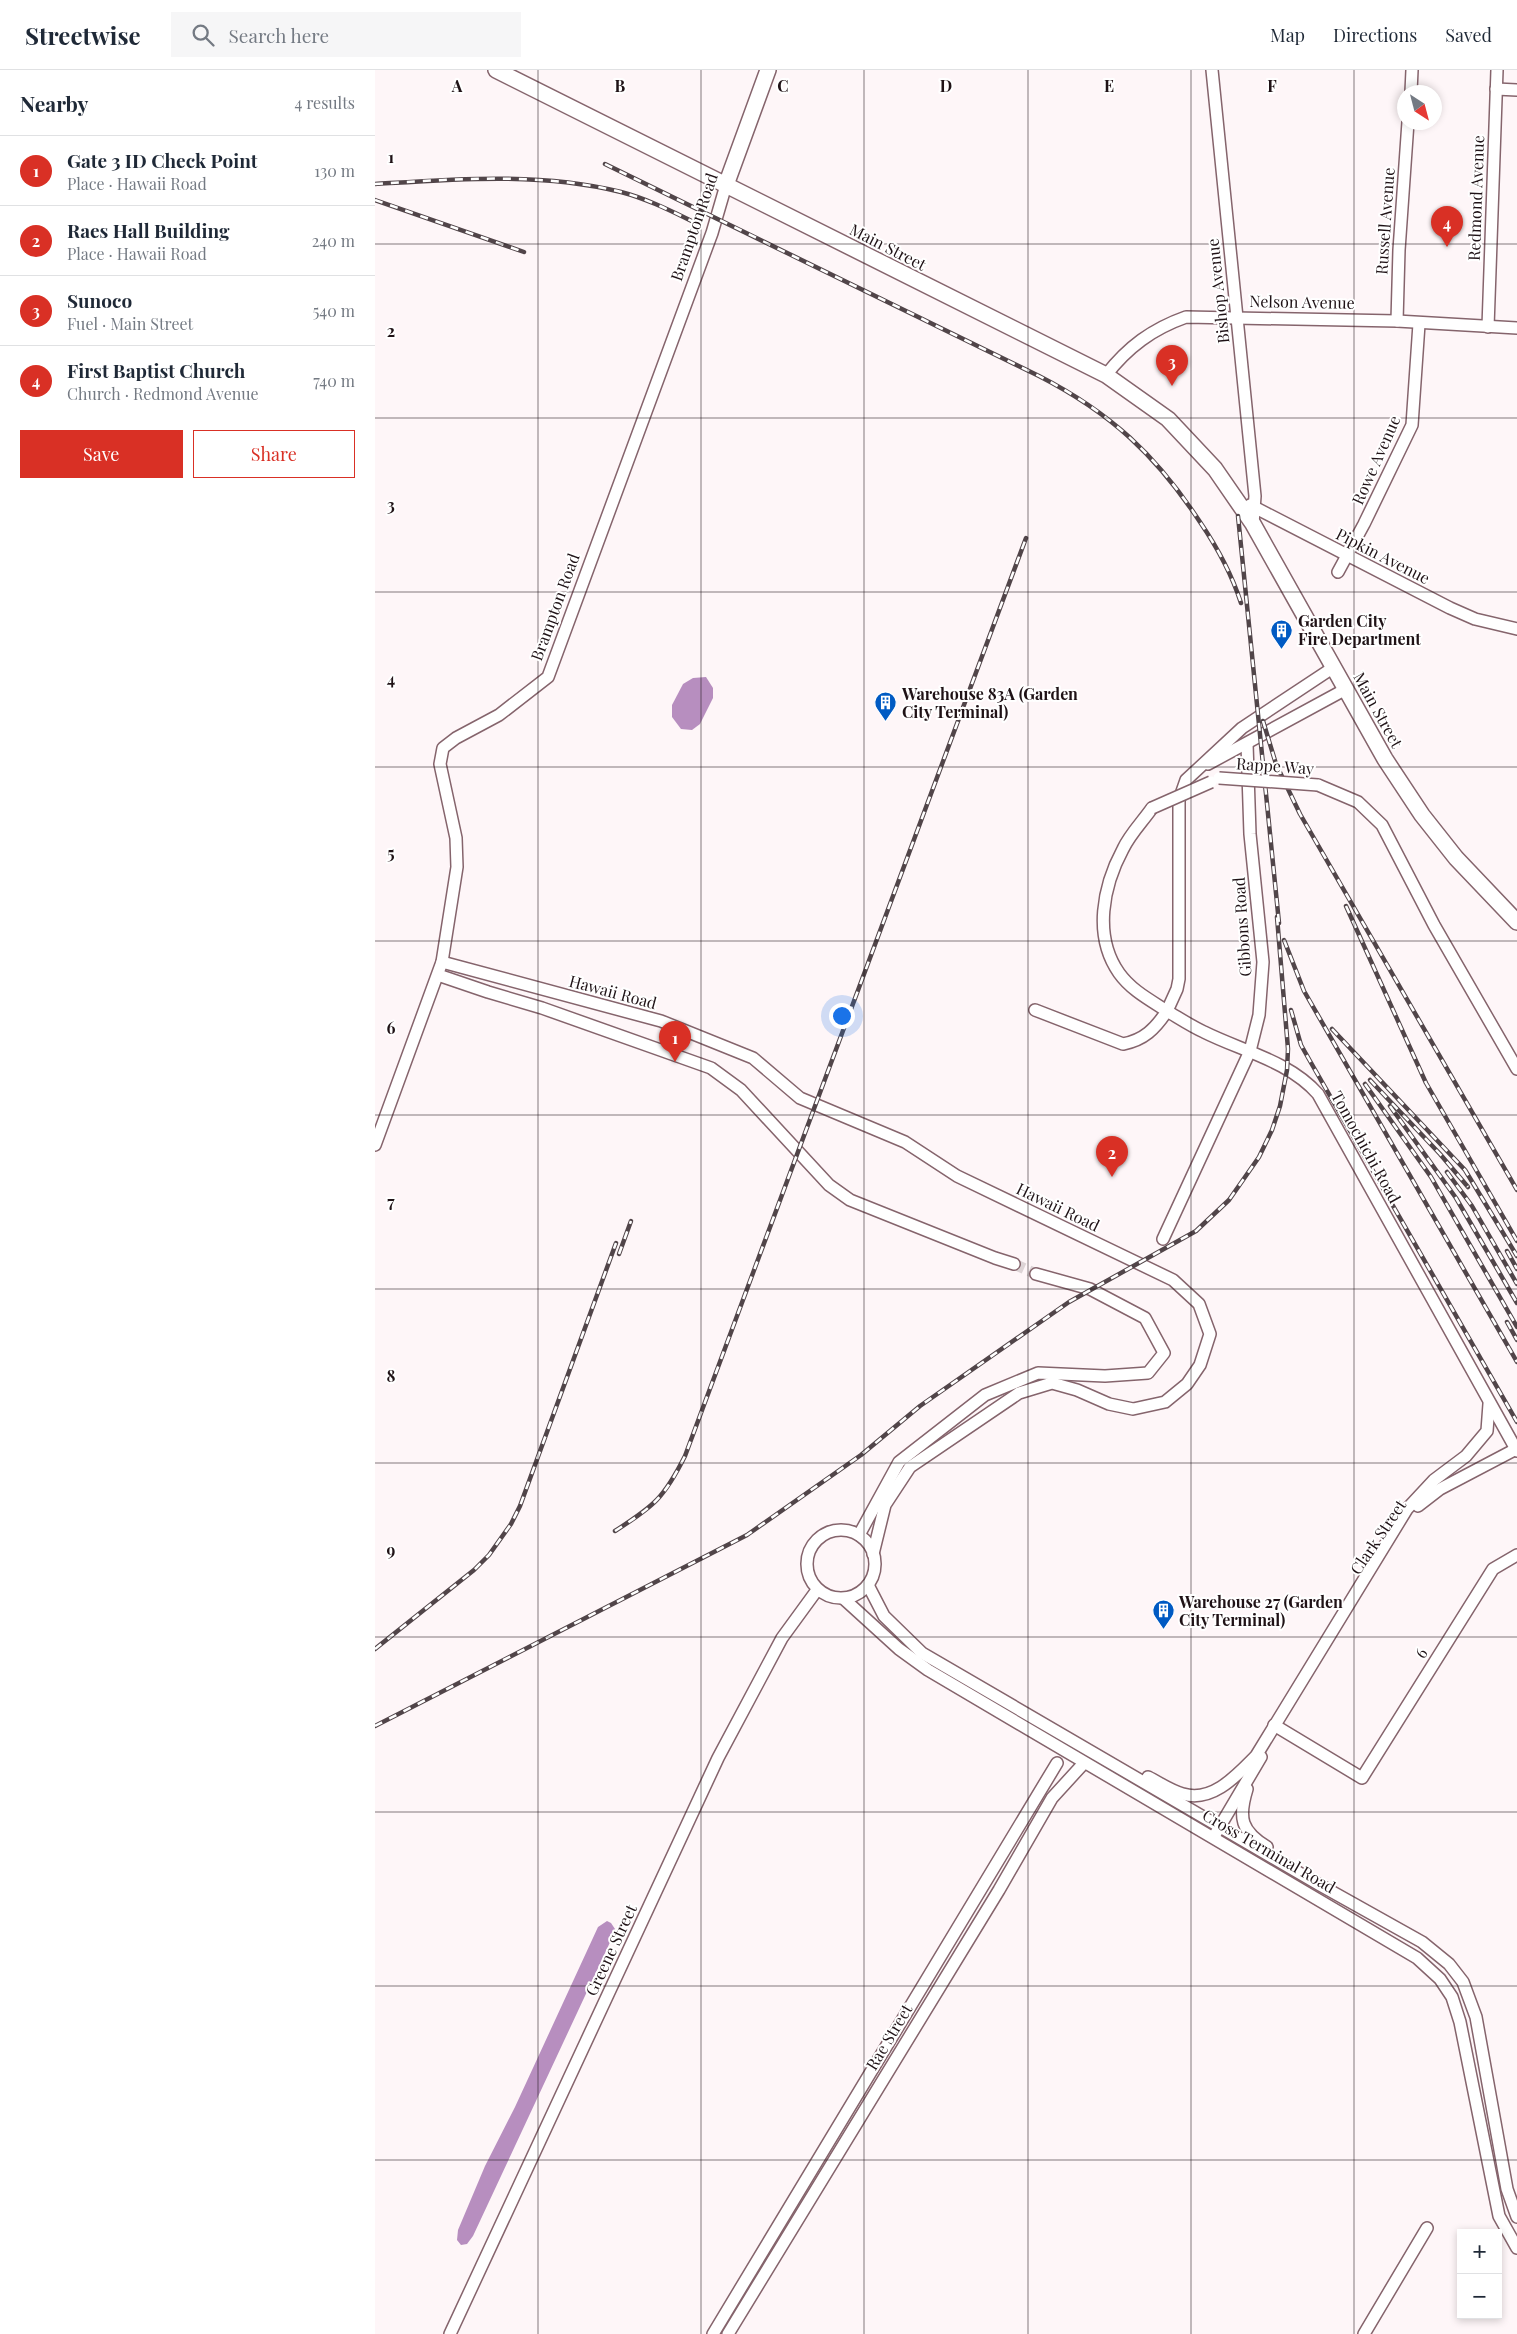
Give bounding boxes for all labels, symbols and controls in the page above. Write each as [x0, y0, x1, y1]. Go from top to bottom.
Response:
search box [171, 12, 521, 57]
text: Streetwise [25, 19, 141, 51]
icon: search [189, 21, 217, 49]
text: Search here [229, 22, 329, 48]
text: Map [1270, 23, 1305, 47]
text: Directions [1333, 23, 1417, 47]
text: Saved [1445, 23, 1492, 47]
text: A [451, 75, 463, 96]
text: B [615, 75, 626, 96]
text: C [777, 75, 789, 96]
text: D [940, 75, 952, 96]
text: E [1104, 75, 1114, 96]
text: F [1267, 75, 1277, 96]
north arrow [1397, 85, 1442, 130]
text: Nearby [20, 89, 89, 117]
text: 4 results [294, 92, 355, 113]
street label: Redmond Avenue [1463, 135, 1488, 261]
text: 1 [388, 146, 394, 167]
text: Gate 3 ID Check Point [67, 147, 258, 173]
text: 1 [33, 160, 39, 181]
text: 130 m [314, 160, 355, 181]
street label: Russell Avenue [1370, 167, 1399, 275]
street label: Brampton Road [665, 170, 722, 284]
text: Place · Hawaii Road [67, 173, 207, 194]
pin: 4 [1431, 206, 1463, 247]
text: Raes Hall Building [67, 217, 229, 243]
street label: Main Street [846, 218, 930, 275]
text: 2 [32, 230, 40, 251]
text: 240 m [312, 230, 355, 251]
street label: Bishop Avenue [1202, 238, 1233, 345]
text: Place · Hawaii Road [67, 243, 207, 264]
text: Sunoco [67, 287, 132, 313]
street label: Nelson Avenue [1249, 290, 1355, 313]
text: 3 [32, 300, 40, 321]
text: 540 m [313, 300, 355, 321]
text: Fuel · Main Street [67, 313, 193, 334]
text: 2 [387, 320, 395, 341]
pin: 3 [1156, 345, 1188, 386]
text: First Baptist Church [67, 357, 245, 383]
text: 4 [32, 370, 40, 391]
text: 740 m [313, 370, 355, 391]
text: Church · Redmond Avenue [67, 383, 259, 404]
street label: Rowe Avenue [1347, 412, 1405, 508]
button: Save [20, 430, 183, 478]
button: Share [193, 430, 355, 478]
text: 3 [387, 494, 395, 515]
street label: Pipkin Avenue [1333, 523, 1434, 588]
street label: Brampton Road [525, 550, 584, 663]
place label: Garden City Fire Department [1298, 610, 1421, 649]
building icon: Garden City Fire Department [1270, 618, 1294, 649]
text: 4 [387, 668, 395, 689]
street label: Main Street [1349, 668, 1408, 751]
place label: Warehouse 83A (Garden City Terminal) [901, 683, 1078, 722]
building icon: Warehouse 83A (Garden City Terminal) [874, 691, 898, 722]
street label: Rappe Way [1235, 752, 1315, 779]
text: 5 [387, 842, 395, 863]
street label: Gibbons Road [1228, 877, 1255, 978]
street label: Hawaii Road [567, 970, 659, 1013]
your location [829, 1003, 855, 1029]
text: 6 [387, 1017, 396, 1038]
pin: 1 [659, 1021, 691, 1062]
street label: Tomochichi Road [1327, 1087, 1406, 1207]
pin: 2 [1096, 1136, 1128, 1177]
street label: Hawaii Road [1013, 1177, 1103, 1236]
text: 7 [387, 1191, 395, 1212]
text: 8 [387, 1365, 396, 1386]
street label: Clark Street [1345, 1495, 1410, 1578]
text: 9 [387, 1539, 396, 1560]
place label: Warehouse 27 (Garden City Terminal) [1178, 1591, 1343, 1630]
building icon: Warehouse 27 (Garden City Terminal) [1151, 1599, 1175, 1630]
street label: 6 [1409, 1644, 1432, 1662]
street label: Cross Terminal Road [1199, 1804, 1340, 1897]
street label: Greene Street [580, 1900, 641, 1999]
street label: Rae Street [861, 2000, 917, 2074]
map controls [1457, 2229, 1502, 2319]
button: + [1457, 2229, 1502, 2274]
button: − [1457, 2274, 1502, 2319]

